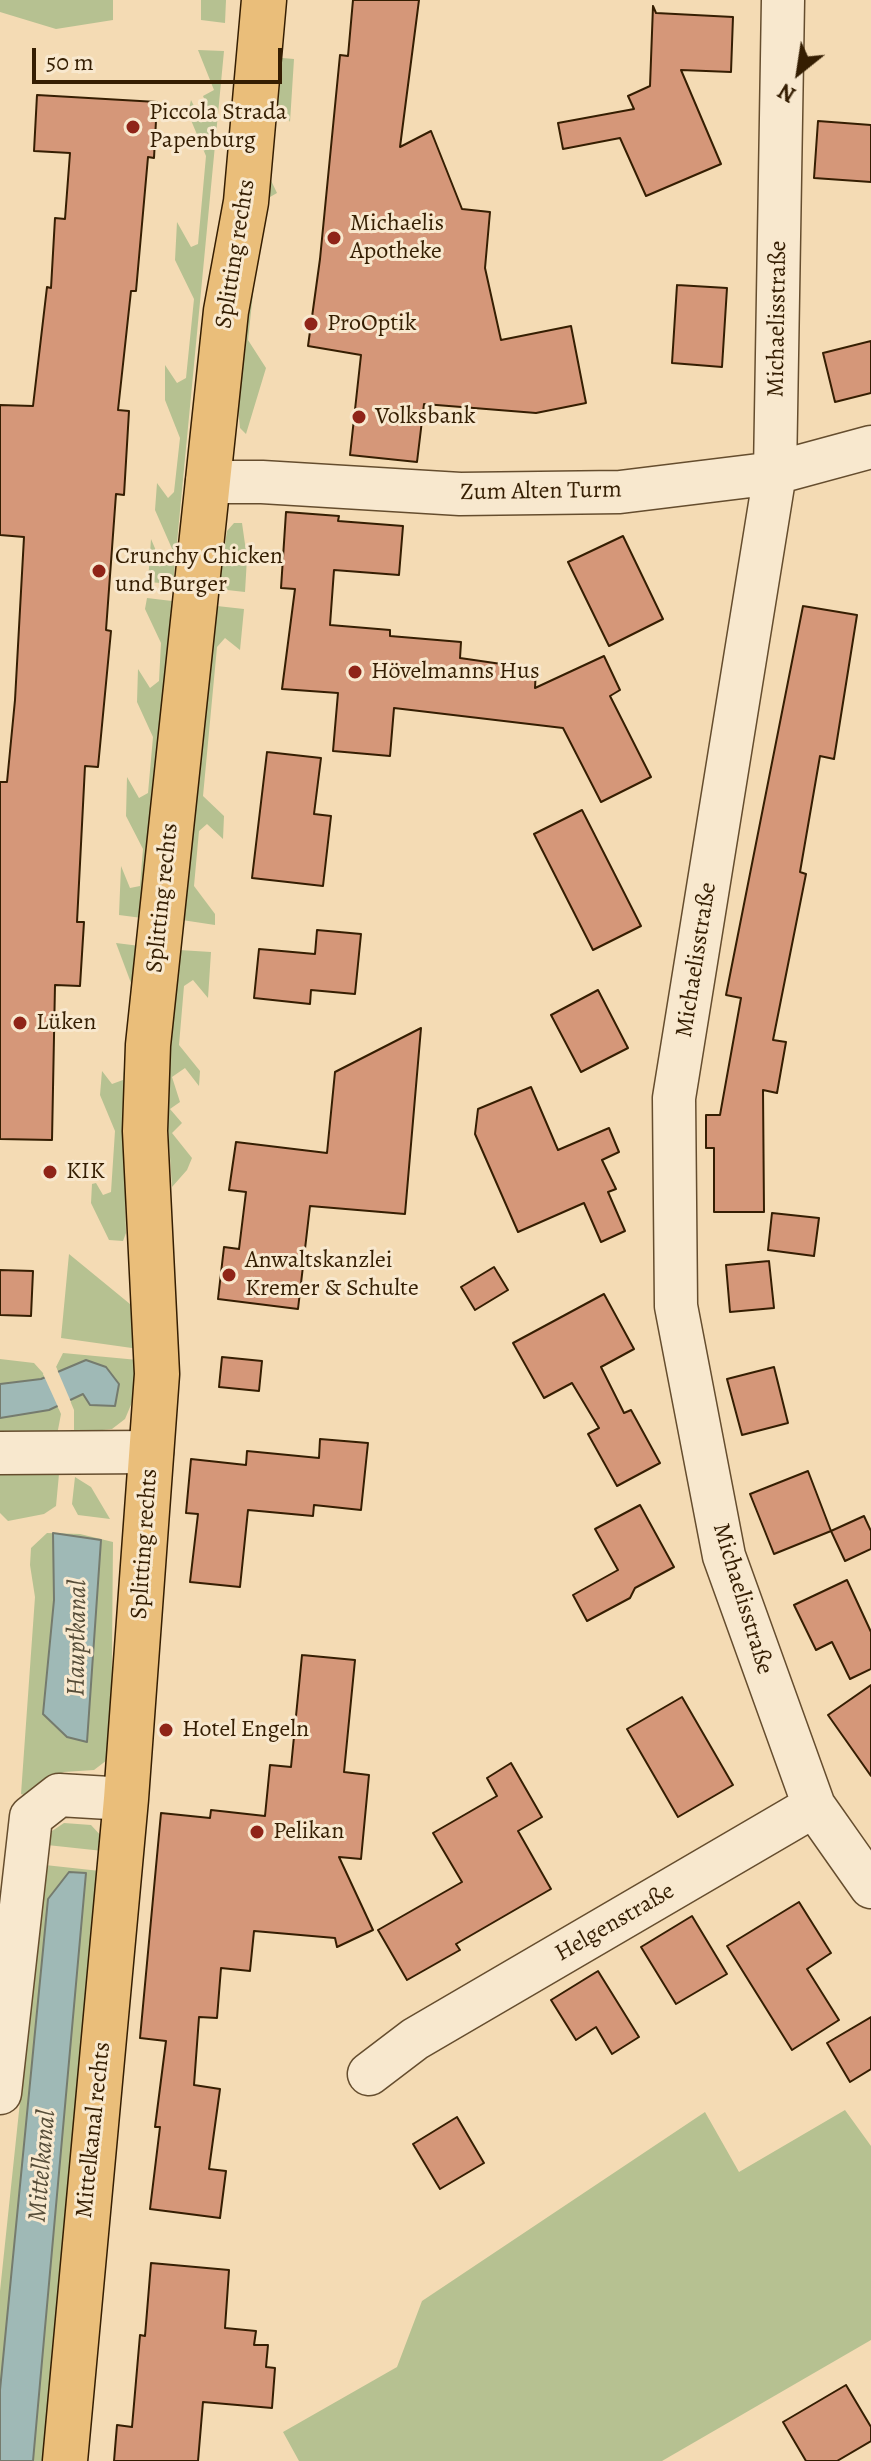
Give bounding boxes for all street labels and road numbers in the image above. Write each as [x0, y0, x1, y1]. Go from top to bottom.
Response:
street label: Splitting rechts [210, 177, 262, 331]
street label: Michaelisstraße [762, 240, 794, 398]
street label: Zum Alten Turm [460, 476, 622, 508]
street label: Splitting rechts [141, 821, 185, 975]
street label: Michaelisstraße [671, 880, 723, 1040]
street label: Splitting rechts [125, 1468, 165, 1620]
street label: Michaelisstraße [705, 1520, 779, 1678]
street label: Helgenstraße [550, 1877, 680, 1969]
street label: Mittelkanal rechts [70, 2040, 118, 2220]

